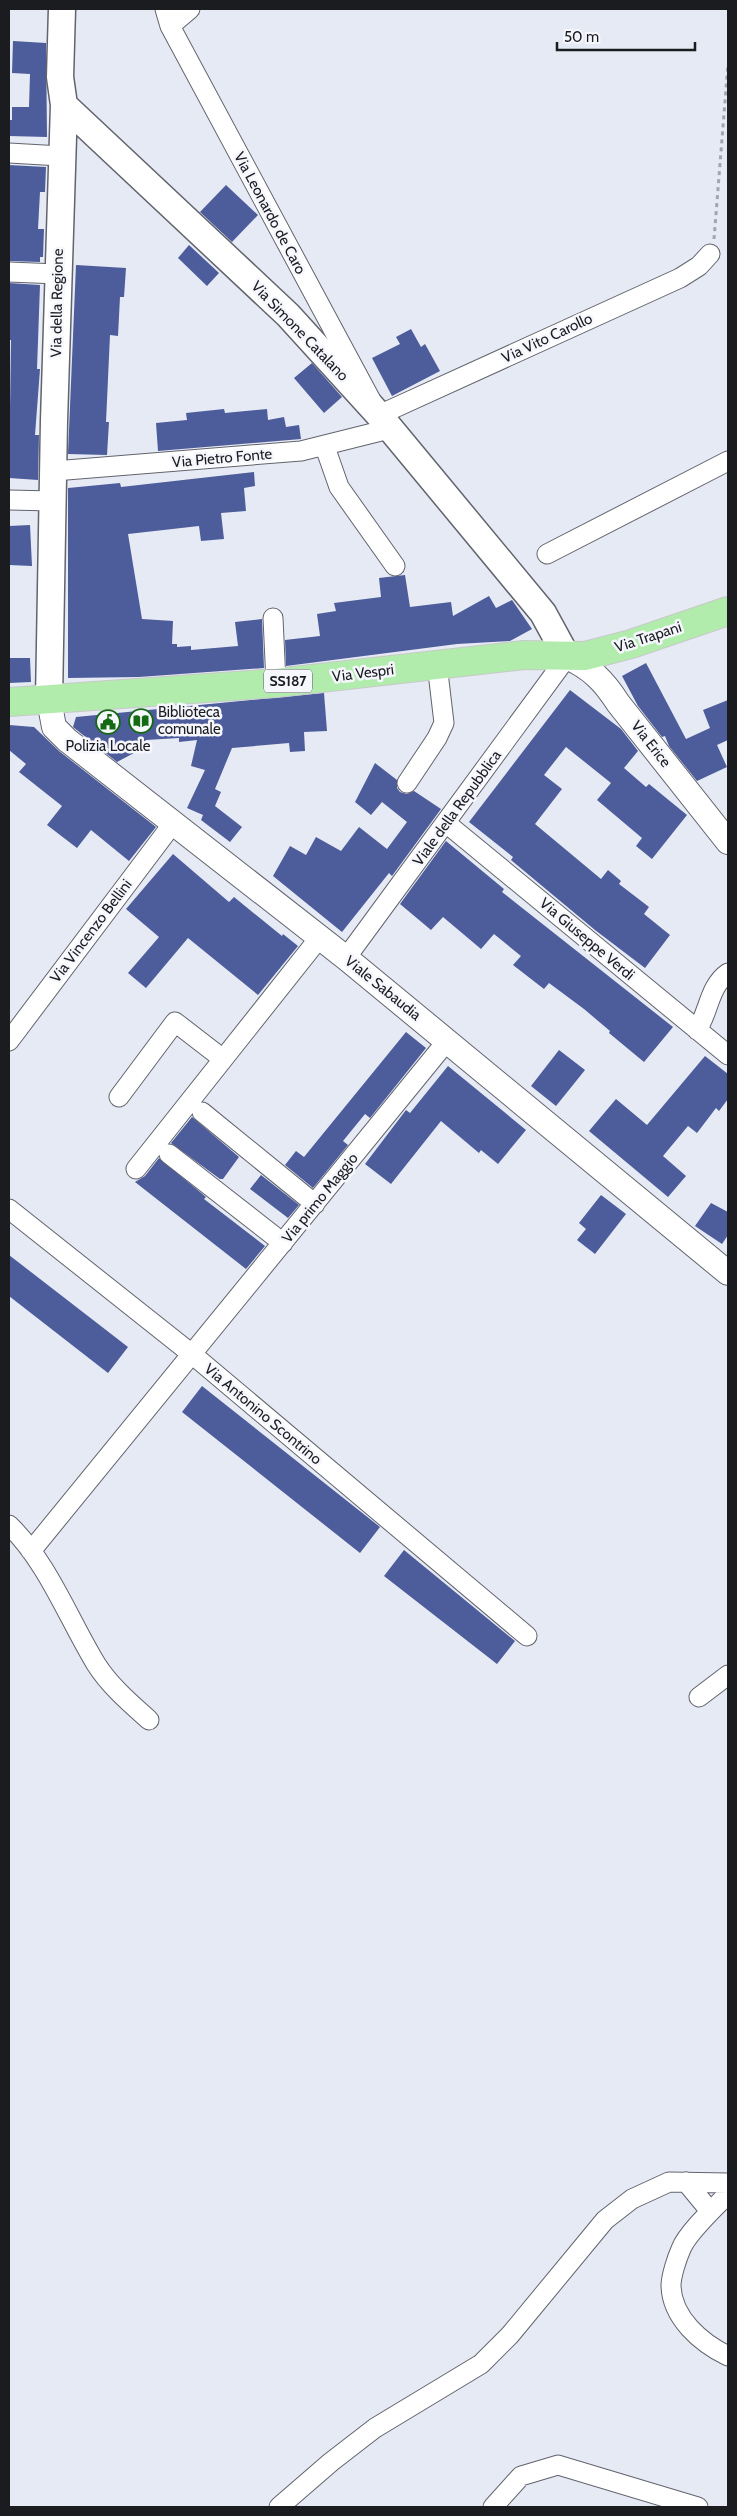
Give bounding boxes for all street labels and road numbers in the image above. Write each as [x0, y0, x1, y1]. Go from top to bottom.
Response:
street label: Via Leonardo de Caro [230, 149, 310, 277]
street label: Via della Regione [47, 248, 67, 358]
street label: Via Simone Catalano [248, 277, 352, 385]
street label: Via Vito Carollo [499, 309, 595, 367]
street label: Via Pietro Fonte [171, 445, 273, 471]
street label: Via Trapani [612, 618, 684, 656]
street label: Via Vespri [331, 660, 395, 686]
road number: SS187 [264, 669, 312, 692]
street label: Via Erice [627, 717, 675, 771]
street label: Viale della Repubblica [409, 746, 505, 869]
street label: Via Vincenzo Bellini [46, 876, 136, 986]
street label: Via Giuseppe Verdi [536, 894, 638, 984]
street label: Viale Sabaudia [341, 952, 425, 1025]
street label: Via primo Maggio [278, 1149, 362, 1247]
street label: Via Antonino Scontrino [201, 1360, 325, 1468]

